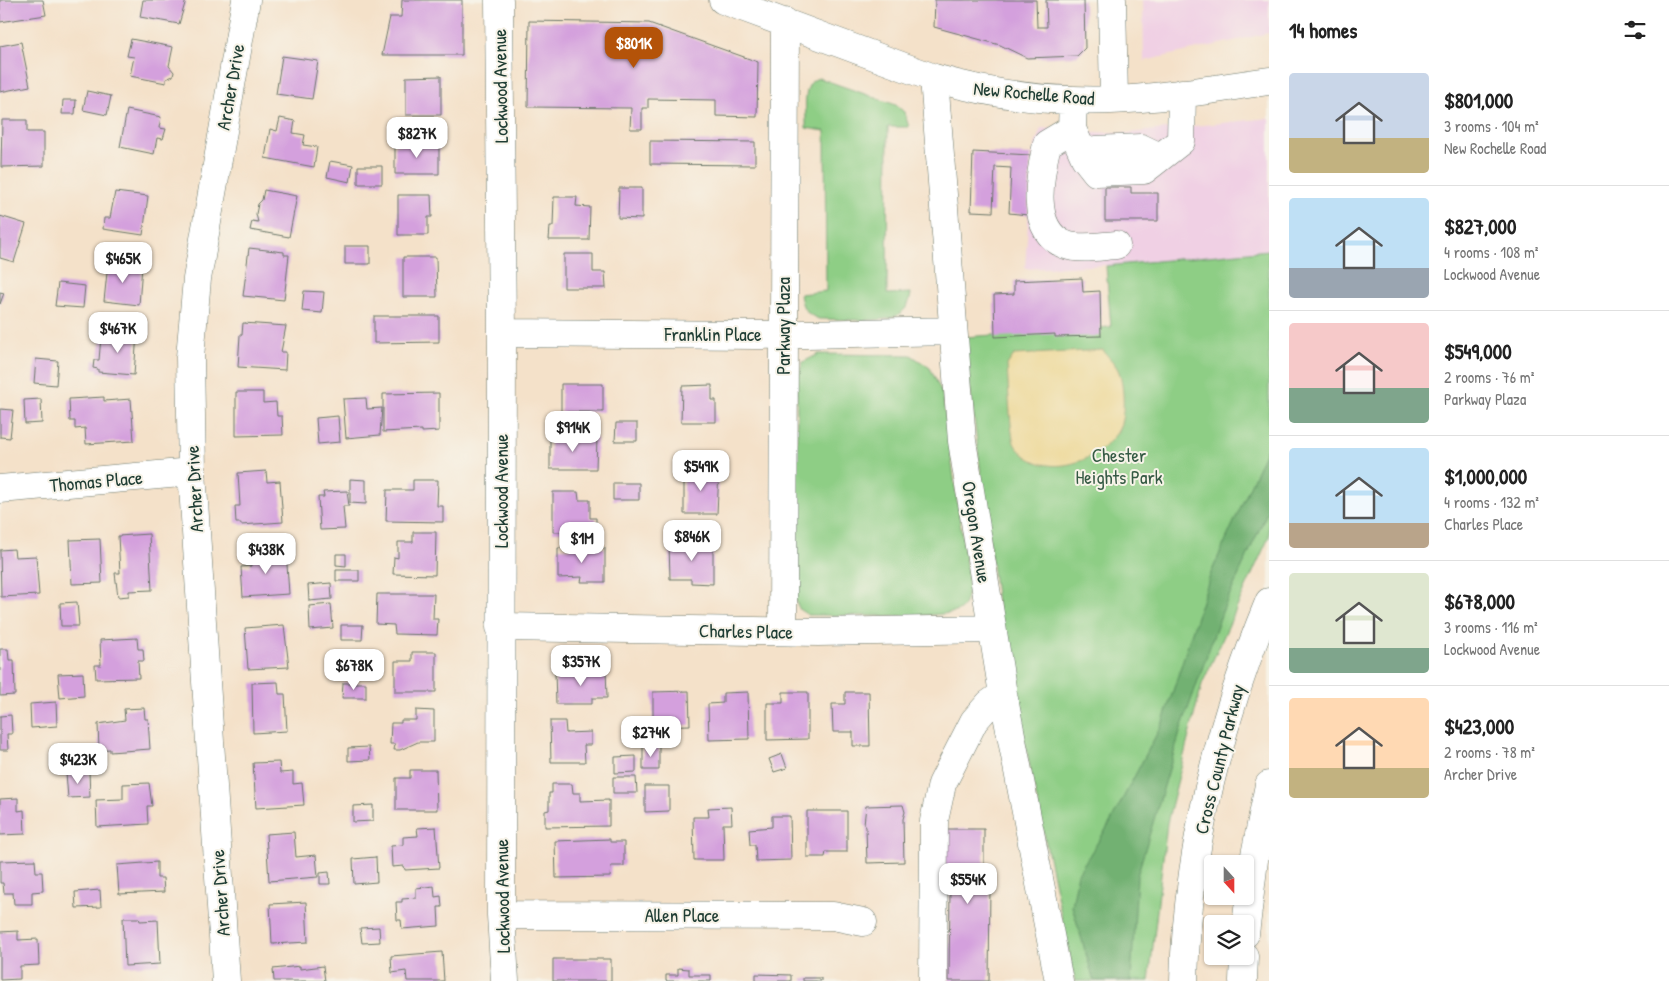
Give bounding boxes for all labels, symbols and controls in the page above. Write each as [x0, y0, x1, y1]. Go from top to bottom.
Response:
text: 14 homes [1289, 16, 1357, 45]
icon: filters [1621, 16, 1649, 44]
pin: $801K [599, 27, 669, 69]
street label: Lockwood Avenue [486, 28, 514, 143]
text: $801K [616, 32, 652, 54]
street label: Archer Drive [210, 42, 250, 132]
street label: New Rochelle Road [972, 75, 1096, 111]
text: $801,000 [1444, 86, 1513, 115]
icon: home [1329, 93, 1389, 153]
text: 3 rooms · 104 m² [1444, 115, 1539, 137]
pin: $827K [382, 116, 452, 159]
text: $827K [398, 122, 436, 144]
text: New Rochelle Road [1444, 137, 1546, 159]
text: $827,000 [1444, 212, 1516, 241]
icon: home [1329, 218, 1389, 278]
text: 4 rooms · 108 m² [1444, 241, 1538, 263]
pin: $465K [88, 242, 158, 284]
text: $465K [105, 247, 141, 269]
text: Lockwood Avenue [1444, 263, 1540, 285]
street label: Parkway Plaza [770, 277, 796, 375]
pin: $467K [83, 312, 153, 354]
text: $467K [100, 317, 136, 339]
street label: Franklin Place [663, 321, 762, 347]
text: $549,000 [1444, 337, 1512, 366]
icon: home [1329, 343, 1389, 403]
text: 2 rooms · 76 m² [1444, 366, 1534, 388]
text: Parkway Plaza [1444, 388, 1526, 410]
pin: $914K [538, 410, 608, 453]
text: $914K [556, 416, 590, 438]
street label: Lockwood Avenue [488, 434, 514, 548]
park label: Chester Heights Park [1075, 442, 1163, 490]
street label: Archer Drive [179, 444, 209, 533]
pin: $549K [666, 450, 736, 492]
text: $549K [683, 455, 719, 477]
text: $1,000,000 [1444, 462, 1527, 491]
street label: Thomas Place [48, 464, 144, 498]
icon: home [1329, 468, 1389, 528]
street label: Oregon Avenue [956, 479, 998, 585]
text: 4 rooms · 132 m² [1444, 491, 1539, 513]
text: Charles Place [1444, 513, 1523, 535]
pin: $846K [657, 520, 727, 562]
pin: $1M [558, 522, 606, 564]
text: $846K [674, 525, 710, 547]
text: $1M [570, 527, 594, 549]
pin: $438K [231, 532, 301, 575]
text: $438K [248, 538, 284, 560]
text: $678,000 [1444, 587, 1515, 616]
icon: home [1329, 593, 1389, 653]
text: 3 rooms · 116 m² [1444, 616, 1538, 638]
street label: Charles Place [699, 617, 794, 645]
text: Lockwood Avenue [1444, 638, 1540, 660]
pin: $357K [546, 644, 616, 687]
pin: $678K [319, 648, 389, 691]
text: $357K [562, 650, 600, 672]
text: $678K [335, 654, 373, 676]
street label: Cross County Parkway [1188, 681, 1250, 837]
text: $423,000 [1444, 712, 1514, 741]
pin: $274K [616, 716, 686, 758]
icon: home [1329, 718, 1389, 778]
text: $274K [632, 721, 670, 743]
text: 2 rooms · 78 m² [1444, 741, 1535, 763]
pin: $423K [43, 742, 113, 785]
text: $423K [59, 748, 97, 770]
text: Archer Drive [1444, 763, 1517, 785]
street label: Lockwood Avenue [488, 838, 516, 953]
street label: Archer Drive [204, 848, 236, 937]
north arrow [1204, 855, 1254, 905]
map controls [1204, 855, 1254, 965]
pin: $554K [933, 862, 1003, 905]
text: $554K [950, 868, 986, 890]
street label: Allen Place [645, 902, 720, 928]
button: layers [1204, 915, 1254, 965]

